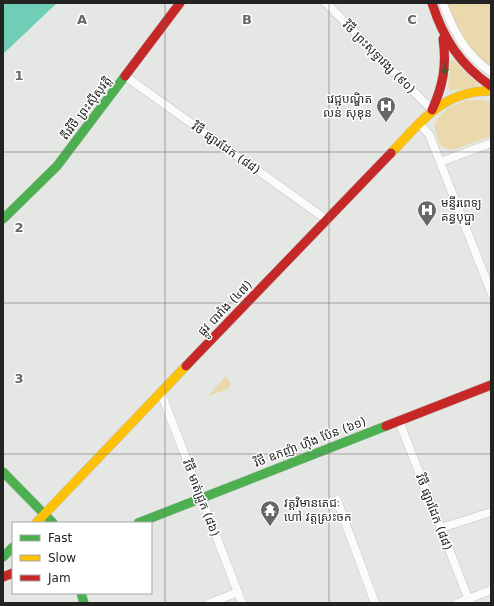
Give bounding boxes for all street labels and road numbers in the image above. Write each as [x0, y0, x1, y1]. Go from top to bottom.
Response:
street label: វិថី ព្រះសុទ្ធាវង្ស (៩០) [339, 17, 419, 96]
street label: តីរវិថី ព្រះស៊ីសុវត្តិ [57, 73, 115, 143]
street label: វិថី ផ្សារដែក (៨៨) [189, 119, 263, 177]
street label: ផ្លូវ បារាំង (៤៧) [195, 277, 257, 341]
street label: វិថី ឧកញ៉ា ហ៊ីង ប៉ែន (៦១) [252, 414, 368, 470]
street label: វិថី មាត់ជ្រូក (៨៦) [180, 457, 223, 539]
street label: វិថី ផ្សារដែក (៨៨) [413, 471, 455, 552]

